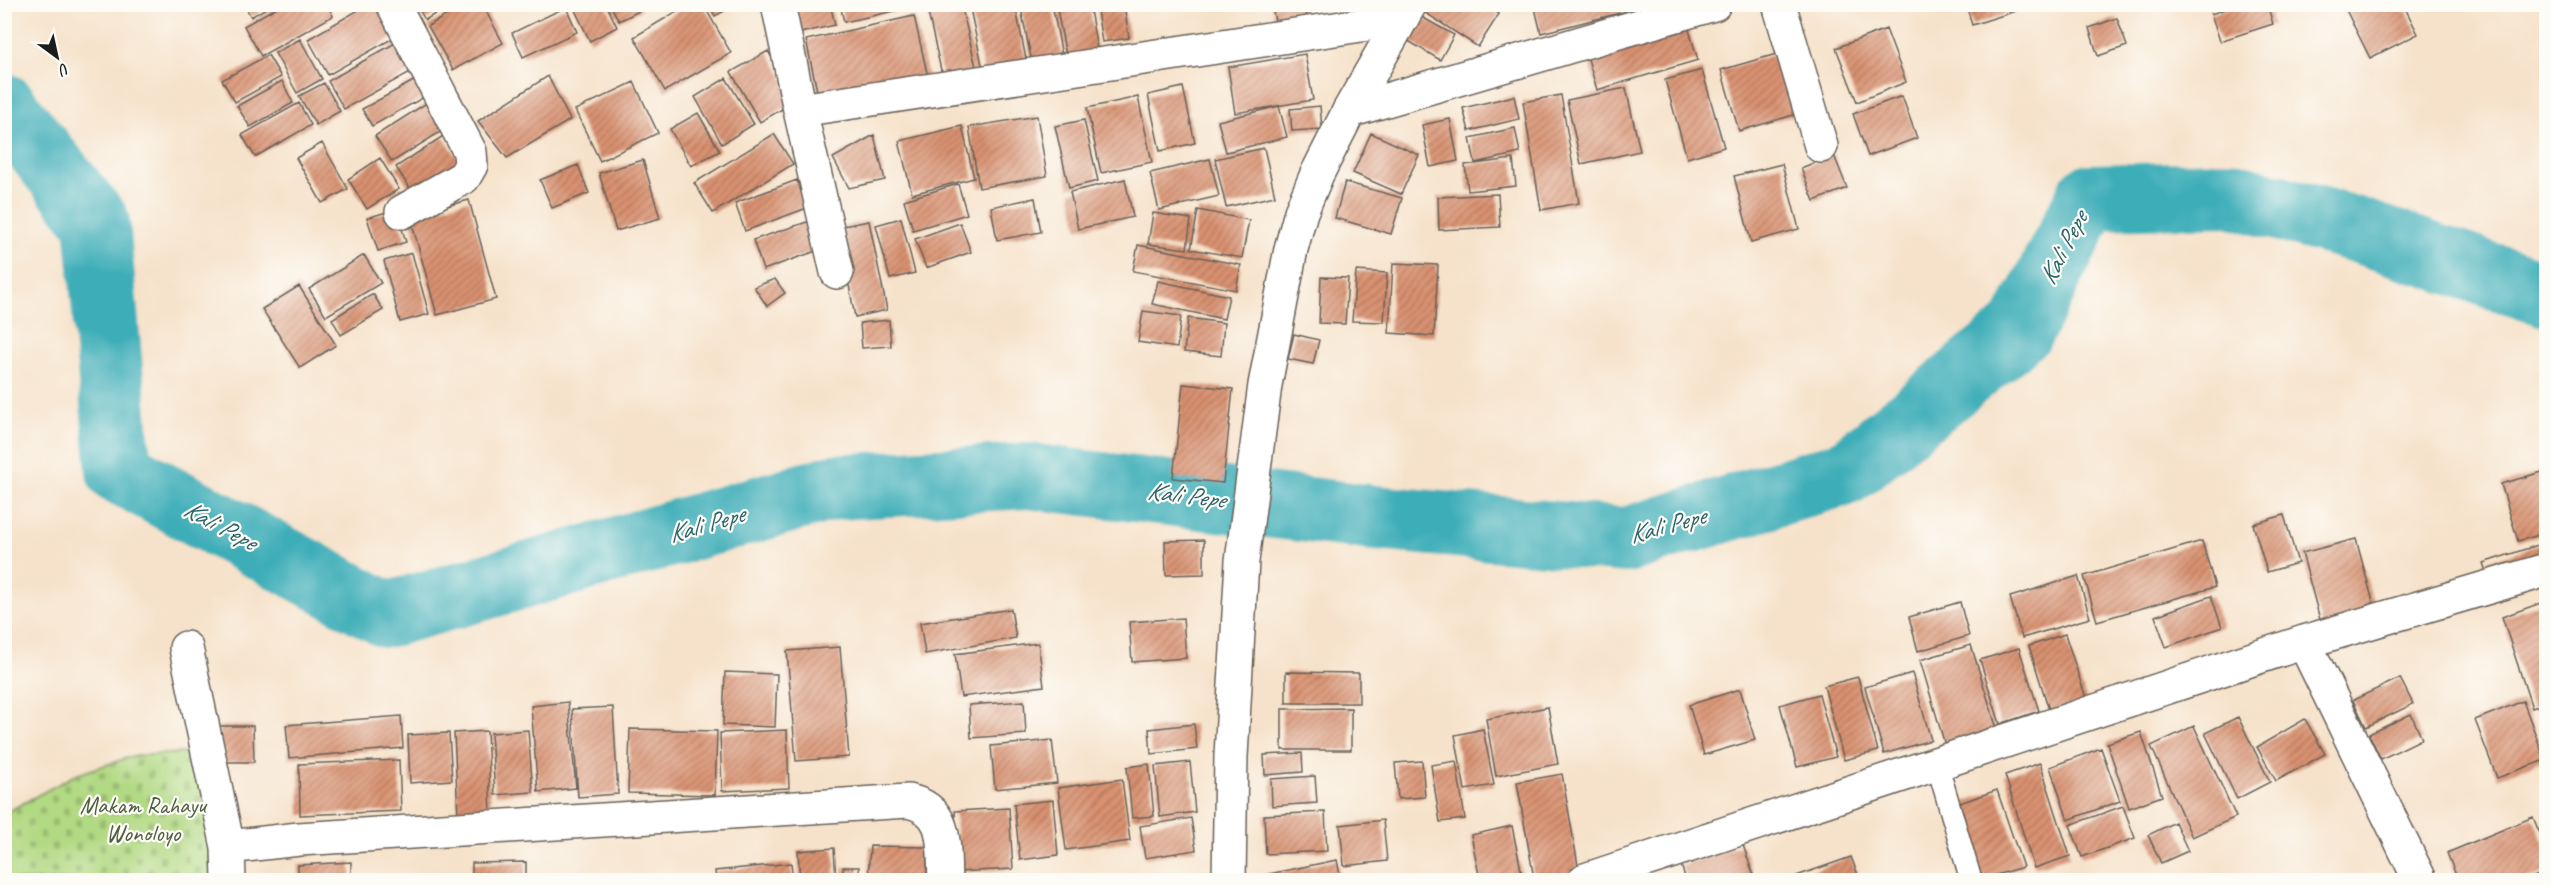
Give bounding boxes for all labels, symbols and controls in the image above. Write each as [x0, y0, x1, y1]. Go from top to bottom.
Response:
north arrow [27, 27, 87, 87]
text: U [53, 58, 73, 81]
water label: Kali Pepe [2031, 202, 2097, 290]
water label: Kali Pepe [1146, 474, 1231, 517]
water label: Kali Pepe [178, 492, 266, 560]
water label: Kali Pepe [664, 496, 752, 551]
water label: Kali Pepe [1625, 498, 1713, 551]
park label: Makam Rahayu Wonoloyo [80, 790, 208, 848]

